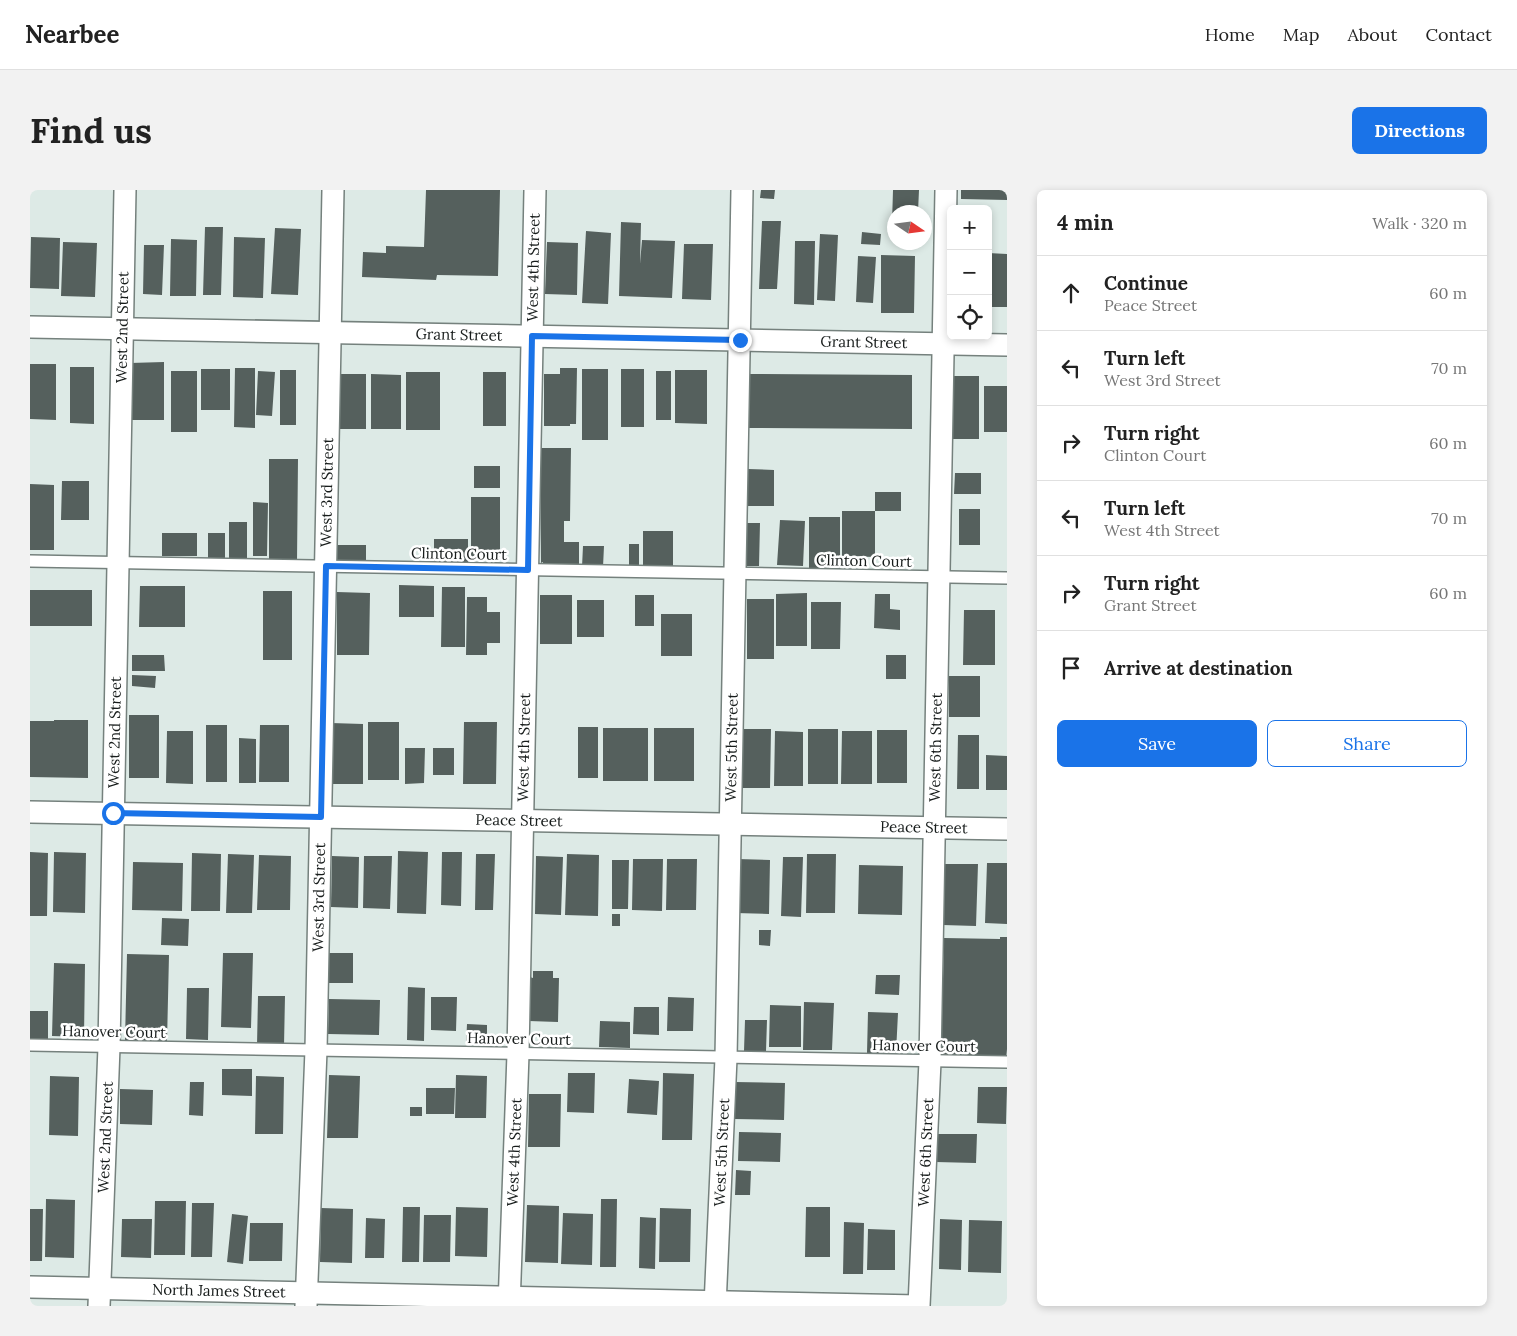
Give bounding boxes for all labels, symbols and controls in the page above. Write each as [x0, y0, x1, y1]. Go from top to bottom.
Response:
text: Nearbee [25, 19, 119, 50]
text: Home [1205, 23, 1255, 46]
text: Map [1283, 23, 1319, 46]
text: About [1347, 23, 1397, 46]
text: Contact [1425, 23, 1492, 46]
button: Directions [1352, 107, 1487, 154]
text: Find us [30, 108, 152, 153]
north arrow [887, 205, 932, 250]
map controls [947, 205, 992, 340]
button: + [947, 205, 992, 250]
text: 4 min [1057, 209, 1114, 236]
street label: West 4th Street [522, 213, 544, 322]
text: Walk · 320 m [1372, 213, 1467, 233]
button: − [947, 250, 992, 295]
street label: West 2nd Street [111, 271, 132, 383]
text: Continue [1104, 271, 1188, 295]
icon: ahead [1057, 279, 1085, 307]
text: 60 m [1429, 283, 1467, 303]
button: locate [947, 295, 992, 340]
text: Peace Street [1104, 295, 1197, 315]
street label: Grant Street [415, 324, 503, 345]
route end [729, 329, 752, 352]
street label: Grant Street [820, 332, 908, 352]
text: Turn left [1104, 346, 1185, 370]
icon: left [1057, 354, 1085, 382]
text: 70 m [1431, 358, 1467, 378]
text: West 3rd Street [1104, 370, 1221, 390]
text: Turn right [1104, 421, 1200, 445]
icon: right [1057, 429, 1085, 457]
text: 60 m [1429, 433, 1467, 453]
street label: West 3rd Street [316, 437, 337, 547]
text: Clinton Court [1104, 445, 1206, 465]
text: Turn left [1104, 496, 1185, 520]
icon: left [1057, 504, 1085, 532]
text: 70 m [1431, 508, 1467, 528]
text: West 4th Street [1104, 520, 1220, 540]
street label: Clinton Court [411, 543, 507, 564]
street label: Clinton Court [816, 550, 912, 571]
text: Turn right [1104, 571, 1200, 595]
icon: right [1057, 579, 1085, 607]
text: 60 m [1429, 583, 1467, 603]
text: Grant Street [1104, 595, 1197, 615]
icon: arrive [1057, 654, 1085, 682]
text: Arrive at destination [1104, 656, 1293, 680]
street label: West 2nd Street [104, 676, 125, 788]
street label: West 6th Street [925, 692, 946, 802]
street label: West 4th Street [513, 693, 534, 802]
street label: West 5th Street [721, 693, 742, 802]
button: Save [1057, 720, 1257, 767]
button: Share [1267, 720, 1467, 767]
route start [102, 802, 125, 825]
street label: Peace Street [475, 810, 563, 830]
street label: Peace Street [880, 817, 968, 837]
street label: West 3rd Street [308, 842, 329, 952]
street label: Hanover Court [62, 1021, 166, 1042]
street label: Hanover Court [467, 1028, 571, 1049]
street label: Hanover Court [872, 1035, 976, 1056]
street label: West 2nd Street [93, 1081, 117, 1193]
street label: West 4th Street [503, 1097, 525, 1207]
street label: West 5th Street [709, 1097, 733, 1207]
street label: West 6th Street [913, 1097, 937, 1207]
street label: North James Street [152, 1280, 286, 1301]

